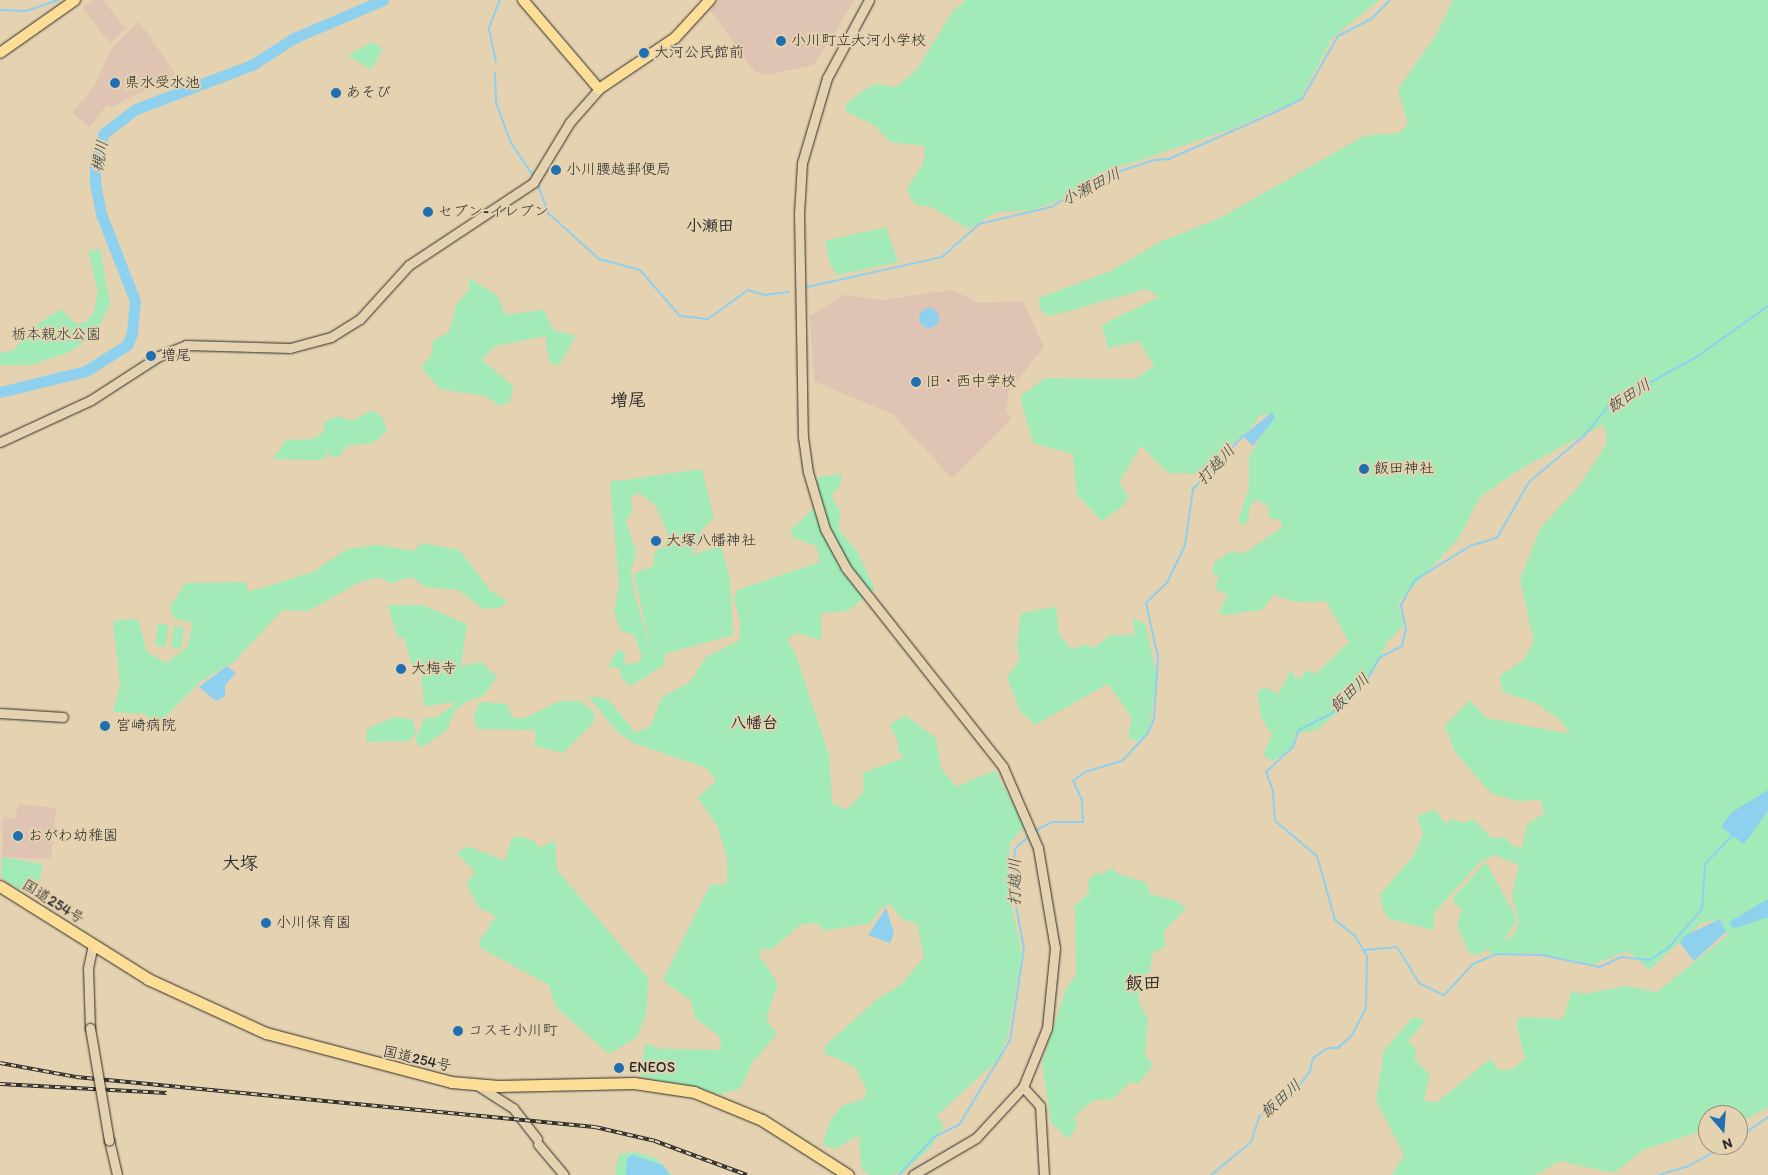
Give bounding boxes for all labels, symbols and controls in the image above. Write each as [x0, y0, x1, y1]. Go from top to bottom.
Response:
place label: 小川町立大河小学校 [791, 32, 926, 50]
marker: 小川町立大河小学校 [775, 35, 787, 47]
place label: 大河公民館前 [654, 44, 744, 62]
marker: 大河公民館前 [638, 47, 650, 59]
place label: 県水受水池 [125, 74, 200, 92]
marker: 県水受水池 [109, 77, 121, 89]
place label: あそび [346, 84, 391, 102]
marker: あそび [330, 87, 342, 99]
water label: 槻川 [88, 138, 112, 174]
place label: 小川腰越郵便局 [566, 161, 671, 179]
marker: 小川腰越郵便局 [550, 164, 562, 176]
water label: 小瀬田川 [1058, 164, 1124, 210]
place label: セブン-イレブン [438, 203, 549, 221]
marker: セブン-イレブン [422, 206, 434, 218]
district label: 小瀬田 [686, 216, 734, 236]
park label: 栃本親水公園 [11, 326, 101, 344]
place label: 増尾 [161, 347, 191, 365]
marker: 増尾 [145, 350, 157, 362]
place label: 旧・西中学校 [926, 373, 1016, 391]
water label: 飯田川 [1604, 375, 1654, 417]
marker: 旧・西中学校 [910, 376, 922, 388]
district label: 増尾 [610, 389, 646, 411]
water label: 打越川 [1193, 441, 1239, 489]
place label: 飯田神社 [1374, 460, 1434, 478]
marker: 飯田神社 [1358, 463, 1370, 475]
place label: 大塚八幡神社 [666, 532, 756, 550]
marker: 大塚八幡神社 [650, 535, 662, 547]
place label: 大梅寺 [411, 660, 456, 678]
marker: 大梅寺 [395, 663, 407, 675]
water label: 飯田川 [1326, 669, 1374, 717]
district label: 八幡台 [730, 713, 778, 733]
place label: 宮崎病院 [116, 717, 176, 735]
marker: 宮崎病院 [98, 719, 112, 733]
place label: おがわ幼稚園 [28, 827, 118, 845]
marker: おがわ幼稚園 [12, 830, 24, 842]
district label: 大塚 [222, 852, 258, 874]
water label: 打越川 [1005, 858, 1025, 906]
street label: 国道254号 [19, 876, 87, 928]
place label: 小川保育園 [276, 914, 351, 932]
marker: 小川保育園 [260, 917, 272, 929]
district label: 飯田 [1125, 972, 1161, 994]
place label: コスモ小川町 [468, 1022, 558, 1040]
marker: コスモ小川町 [452, 1025, 464, 1037]
street label: 国道254号 [381, 1042, 453, 1076]
place label: ENEOS [629, 1059, 675, 1077]
marker: ENEOS [613, 1062, 625, 1074]
water label: 飯田川 [1257, 1076, 1305, 1122]
north arrow [1698, 1105, 1748, 1155]
text: N [1720, 1134, 1735, 1153]

